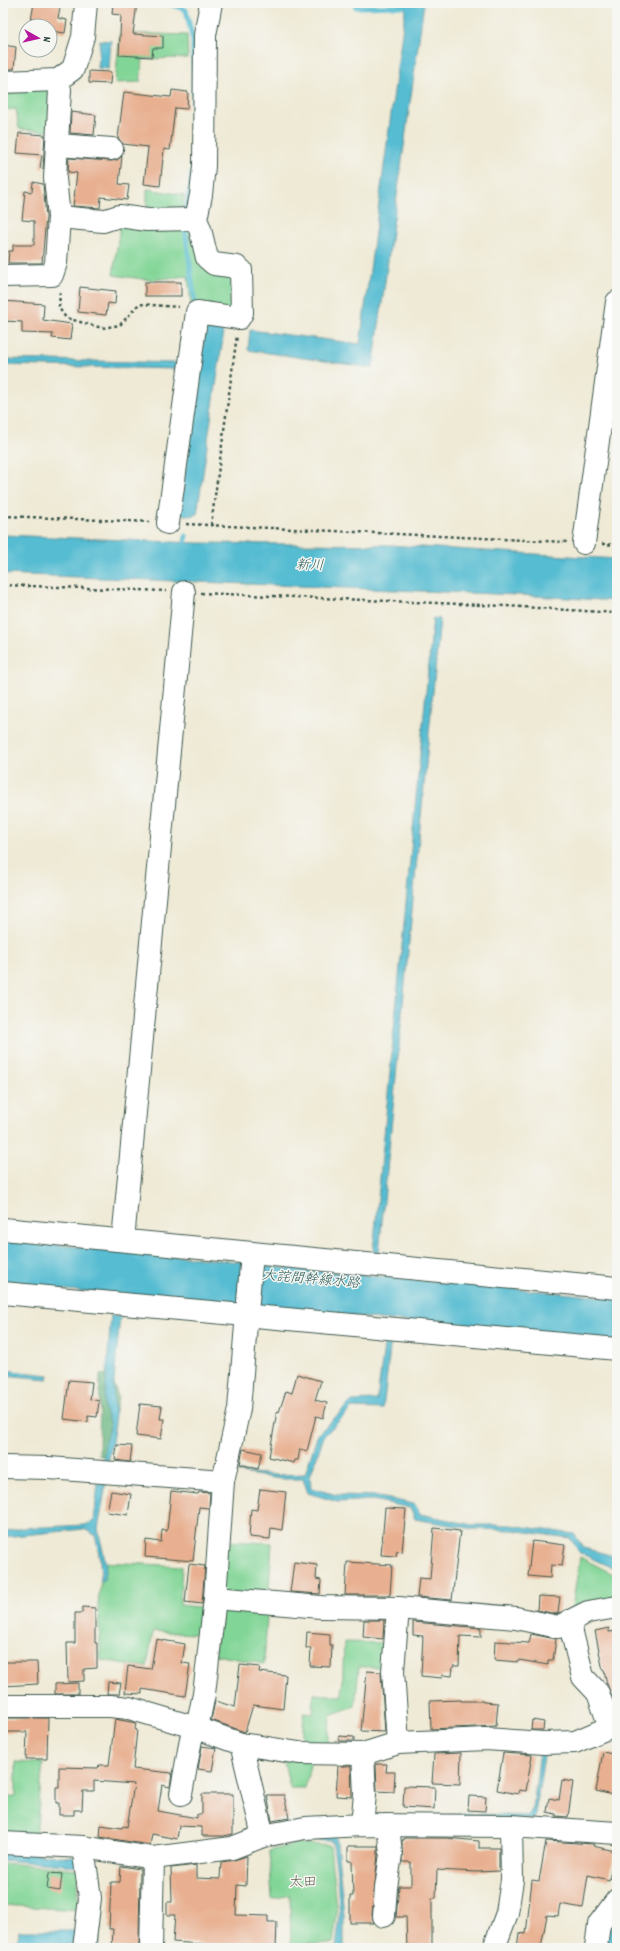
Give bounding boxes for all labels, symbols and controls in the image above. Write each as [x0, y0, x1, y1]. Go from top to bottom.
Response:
north arrow [18, 18, 58, 58]
text: N [38, 35, 54, 43]
water label: 新川 [296, 556, 324, 576]
water label: 大詫間幹線水路 [261, 1266, 362, 1294]
district label: 太田 [289, 1873, 317, 1893]

